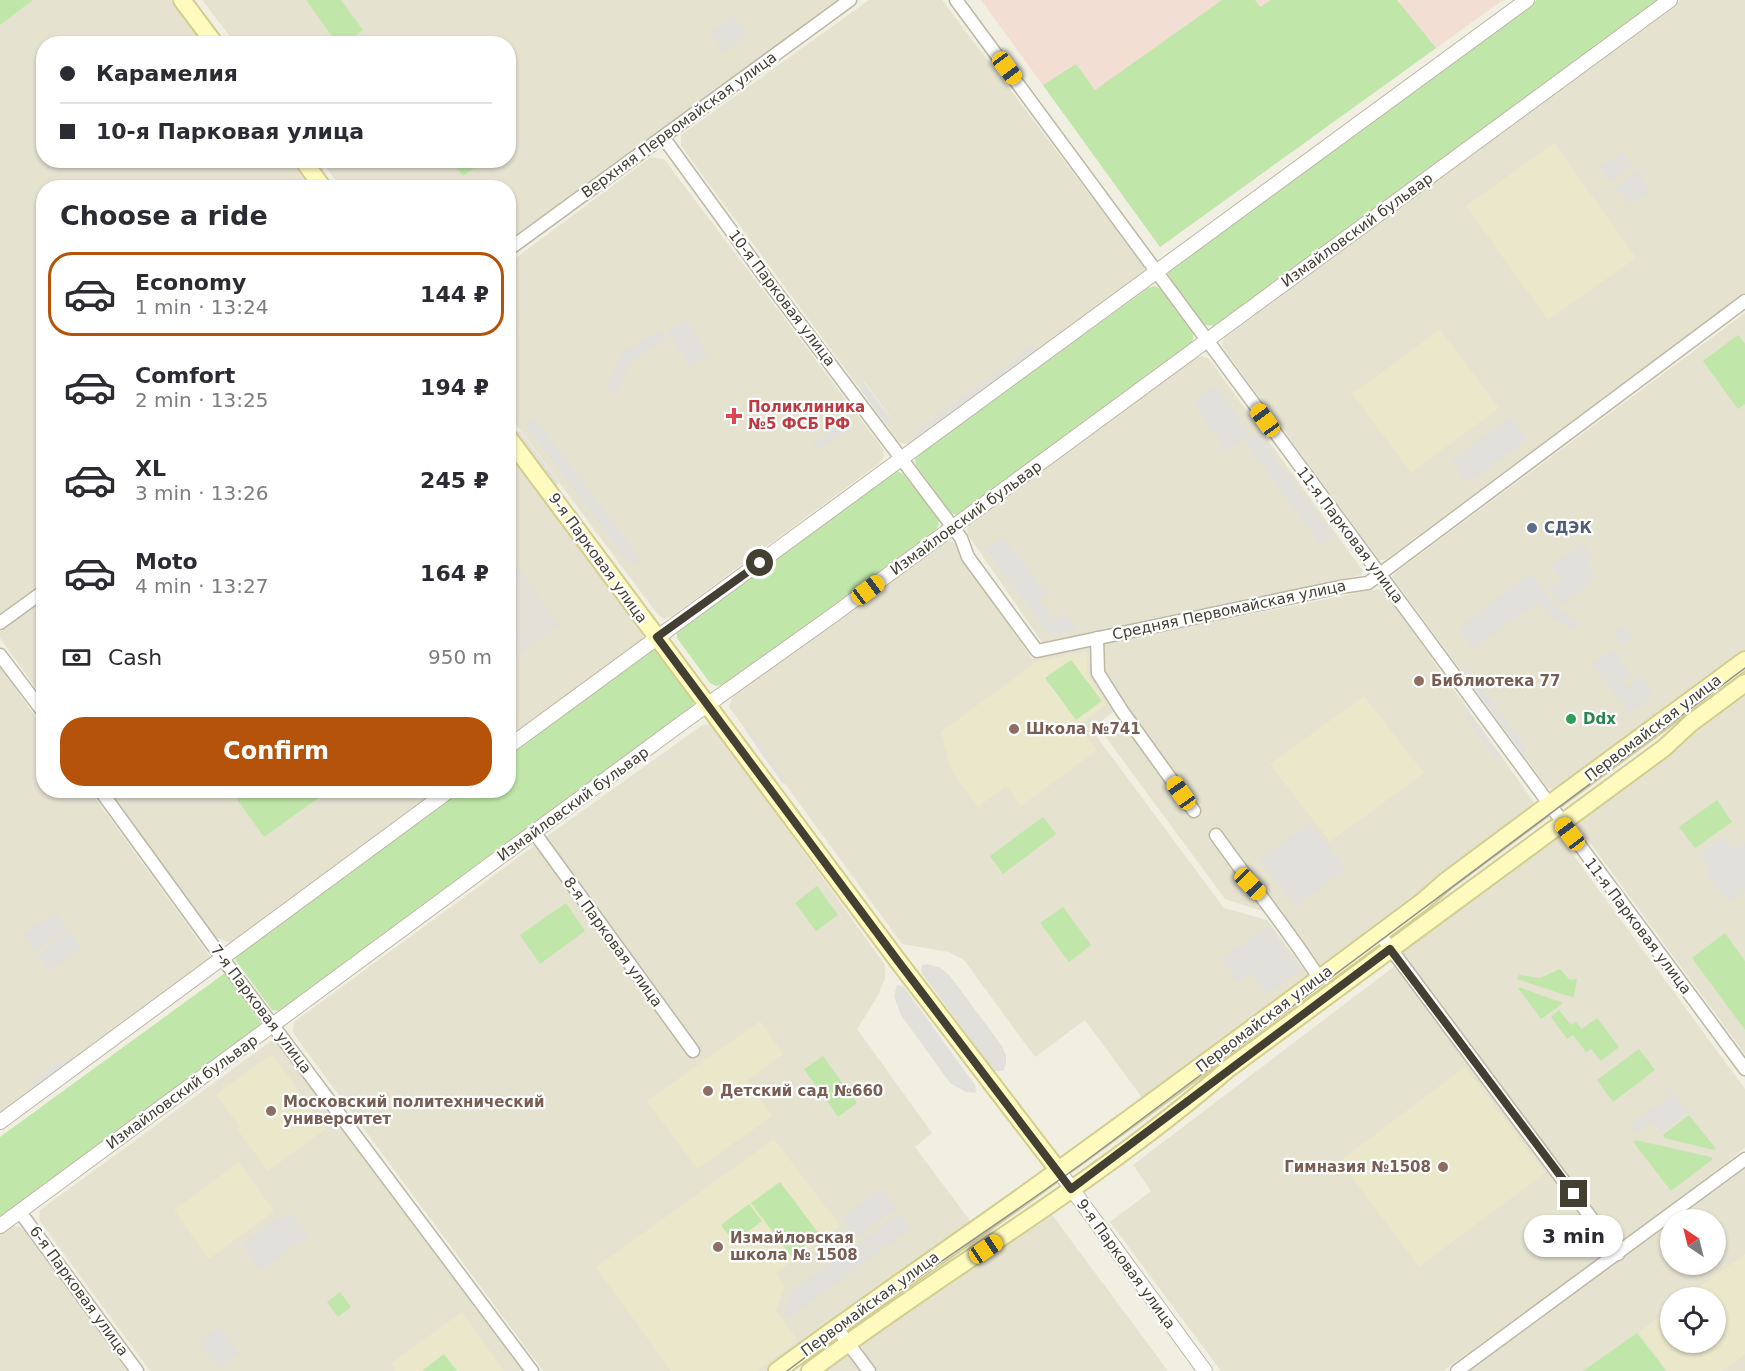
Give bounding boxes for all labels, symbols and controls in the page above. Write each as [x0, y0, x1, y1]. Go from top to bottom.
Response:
street label: Верхняя Первомайская улица [578, 48, 780, 202]
car [989, 48, 1025, 88]
text: Карамелия [96, 61, 238, 86]
text: 10-я Парковая улица [96, 119, 364, 144]
street label: Измайловский бульвар [1278, 169, 1436, 291]
text: Choose a ride [60, 200, 268, 231]
street label: 10-я Парковая улица [725, 226, 839, 370]
icon: car [63, 267, 117, 321]
text: Economy [135, 270, 246, 295]
text: 144 ₽ [420, 282, 489, 307]
text: 1 min · 13:24 [135, 295, 269, 319]
icon: car [63, 360, 117, 414]
text: Comfort [135, 363, 235, 388]
text: 194 ₽ [420, 375, 489, 400]
text: 2 min · 13:25 [135, 388, 269, 412]
place label: Поликлиника №5 ФСБ РФ [748, 398, 865, 433]
car [1247, 400, 1283, 440]
marker: Поликлиника №5 ФСБ РФ [725, 407, 743, 425]
icon: car [63, 453, 117, 507]
text: XL [135, 456, 166, 481]
street label: Измайловский бульвар [887, 457, 1045, 579]
street label: 11-я Парковая улица [1293, 463, 1407, 607]
text: 245 ₽ [420, 468, 489, 493]
text: 3 min · 13:26 [135, 481, 269, 505]
street label: 9-я Парковая улица [545, 489, 651, 627]
place label: СДЭК [1544, 519, 1592, 537]
marker: СДЭК [1525, 521, 1539, 535]
icon: car [63, 546, 117, 600]
text: Moto [135, 549, 198, 574]
route start [746, 549, 773, 576]
text: 164 ₽ [420, 561, 489, 586]
car [848, 572, 888, 608]
text: 4 min · 13:27 [135, 574, 269, 598]
street label: Средняя Первомайская улица [1111, 576, 1347, 644]
icon: cash [60, 641, 93, 674]
text: Cash [108, 645, 162, 670]
text: 950 m [428, 645, 492, 669]
street label: Первомайская улица [1581, 671, 1725, 785]
place label: Библиотека 77 [1431, 672, 1561, 690]
marker: Библиотека 77 [1412, 674, 1426, 688]
place label: Ddx [1583, 710, 1616, 728]
marker: Ddx [1564, 712, 1578, 726]
button: Confirm [60, 717, 492, 786]
place label: Школа №741 [1026, 720, 1141, 738]
marker: Школа №741 [1007, 722, 1021, 736]
street label: Измайловский бульвар [494, 743, 652, 865]
car [1163, 773, 1199, 813]
car [1552, 814, 1588, 854]
street label: 11-я Парковая улица [1581, 854, 1695, 998]
car [1231, 865, 1269, 903]
street label: 8-я Парковая улица [560, 873, 666, 1011]
street label: 7-я Парковая улица [207, 941, 315, 1077]
street label: Первомайская улица [1192, 962, 1336, 1076]
street label: Измайловский бульвар [103, 1031, 261, 1153]
place label: Детский сад №660 [720, 1082, 883, 1100]
marker: Детский сад №660 [701, 1084, 715, 1098]
place label: Московский политехнический университет [283, 1093, 545, 1128]
marker: Московский политехнический университет [264, 1104, 278, 1118]
place label: Гимназия №1508 [1284, 1158, 1431, 1176]
marker: Гимназия №1508 [1436, 1160, 1450, 1174]
route end [1560, 1180, 1587, 1207]
street label: 9-я Парковая улица [1073, 1195, 1179, 1333]
north arrow [1660, 1209, 1726, 1275]
map controls [1660, 1209, 1726, 1353]
callout: 3 min [1524, 1215, 1624, 1257]
street label: 6-я Парковая улица [26, 1222, 132, 1360]
text: 3 min [1542, 1224, 1605, 1248]
place label: Измайловская школа № 1508 [730, 1229, 858, 1264]
car [966, 1231, 1006, 1267]
marker: Измайловская школа № 1508 [711, 1240, 725, 1254]
street label: Первомайская улица [797, 1248, 943, 1360]
button: locate [1660, 1287, 1726, 1353]

